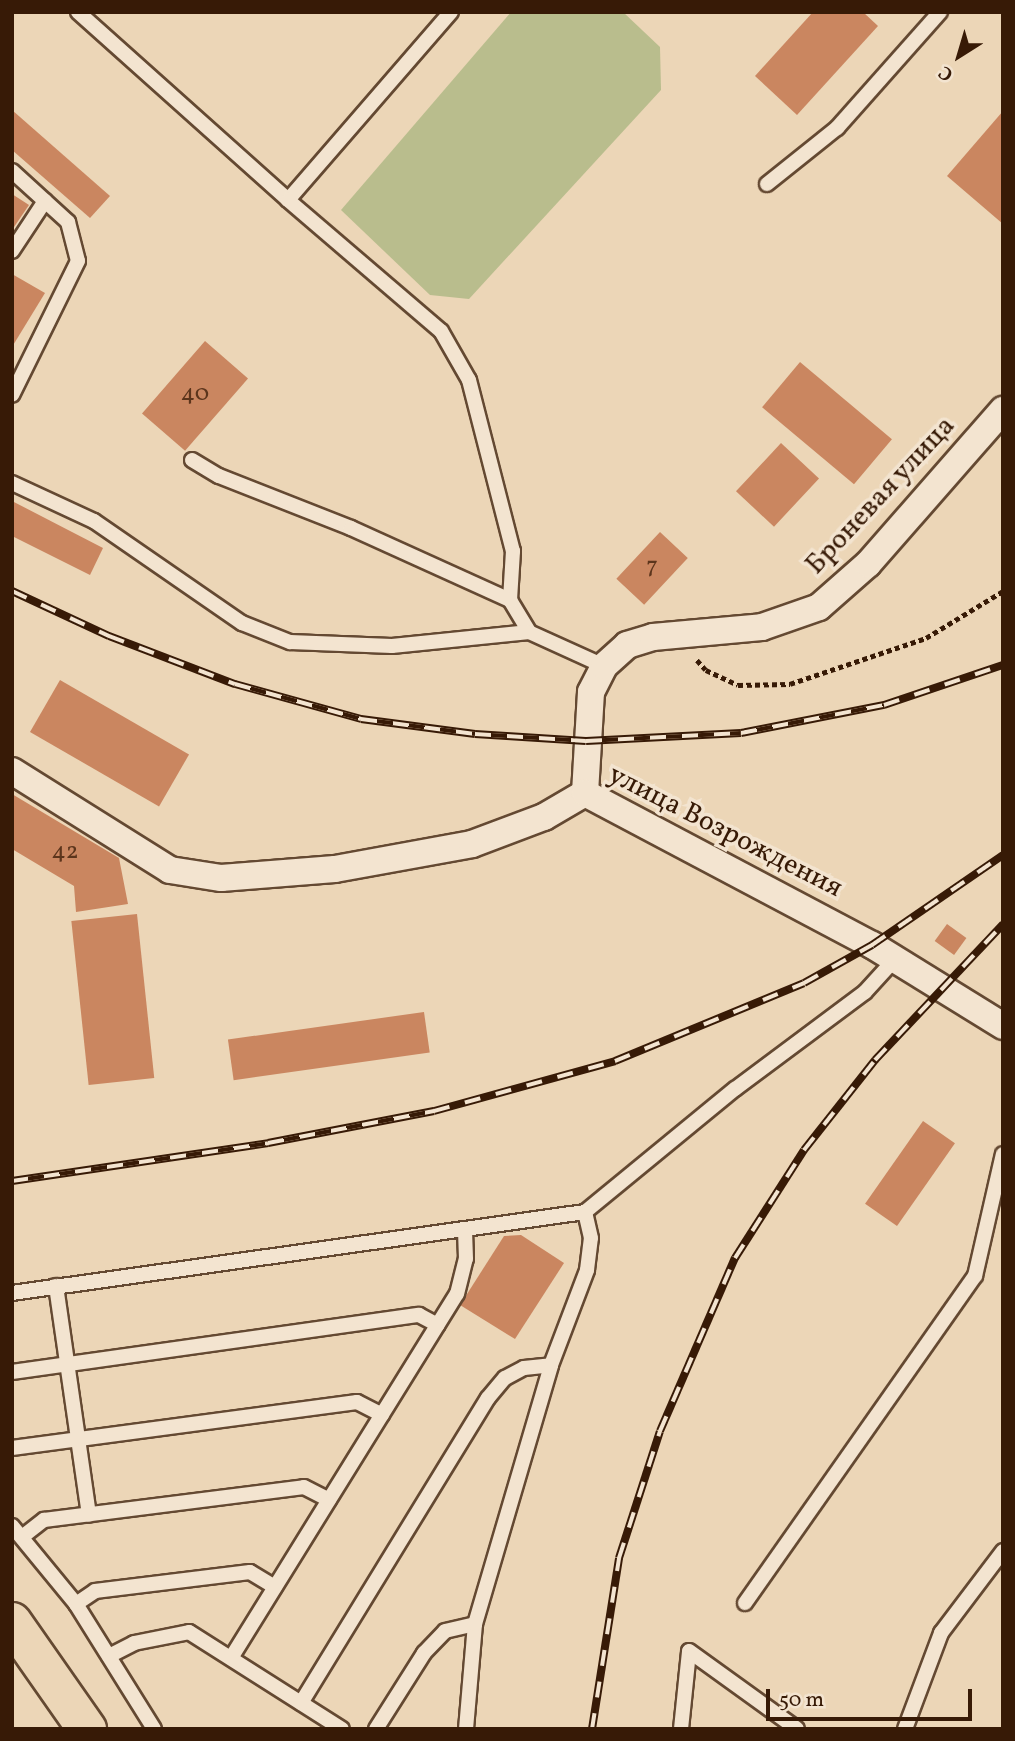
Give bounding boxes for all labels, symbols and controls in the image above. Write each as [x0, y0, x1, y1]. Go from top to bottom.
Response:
north arrow [924, 21, 994, 91]
text: С [934, 59, 959, 87]
house number: 40 [181, 381, 209, 409]
street label: Броневая улица [799, 410, 963, 582]
house number: 7 [646, 554, 658, 582]
street label: улица Возрождения [602, 758, 848, 906]
house number: 42 [51, 839, 79, 867]
scale bar [770, 1674, 976, 1718]
text: 50 m [779, 1686, 824, 1715]

